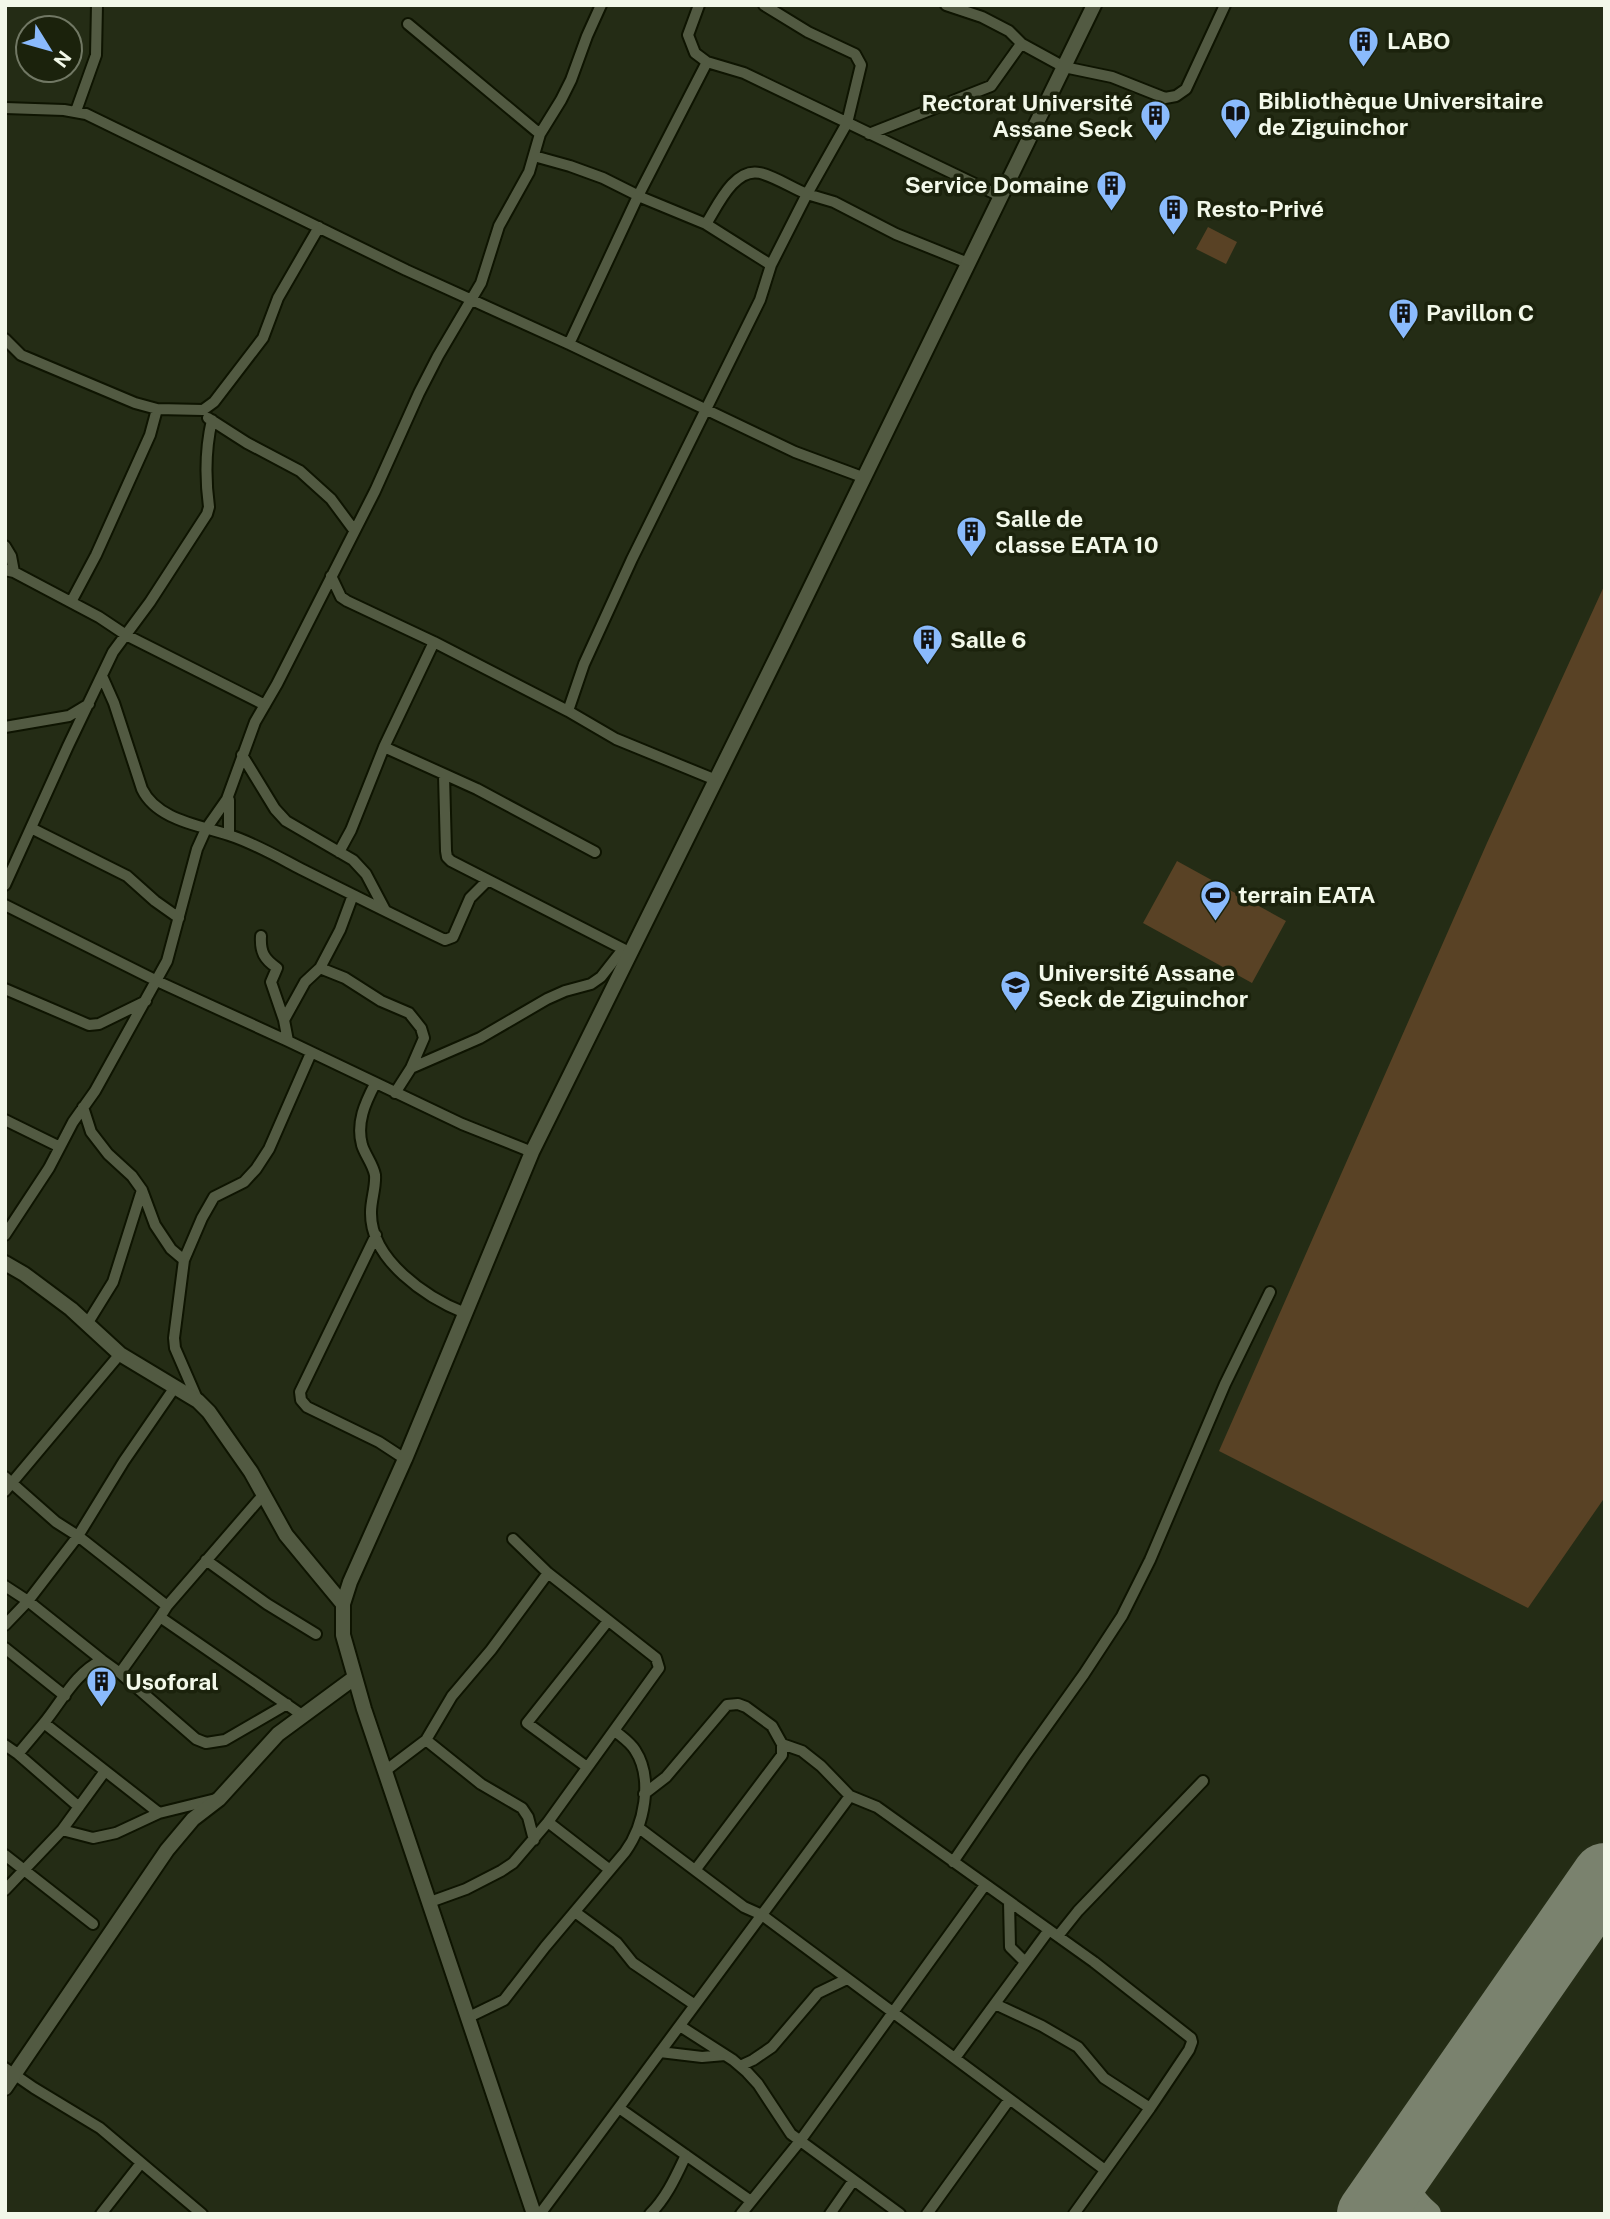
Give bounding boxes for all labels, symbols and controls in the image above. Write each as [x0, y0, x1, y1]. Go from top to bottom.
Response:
north arrow [14, 14, 84, 84]
building icon: LABO [1347, 24, 1381, 68]
place label: LABO [1387, 27, 1451, 54]
text: N [49, 47, 76, 72]
place label: Bibliothèque Universitaire de Ziguinchor [1258, 87, 1543, 140]
place label: Rectorat Université Assane Seck [921, 89, 1133, 142]
library icon: Bibliothèque Universitaire de Ziguinchor [1218, 97, 1252, 141]
building icon: Rectorat Université Assane Seck [1139, 99, 1173, 143]
building icon: Service Domaine [1095, 168, 1129, 212]
place label: Service Domaine [905, 171, 1089, 198]
building icon: Resto-Privé [1156, 192, 1190, 236]
place label: Resto-Privé [1196, 195, 1324, 222]
building icon: Pavillon C [1386, 296, 1420, 340]
place label: Pavillon C [1426, 299, 1534, 326]
place label: Salle de classe EATA 10 [995, 505, 1159, 558]
building icon: Salle de classe EATA 10 [955, 515, 989, 559]
building icon: Salle 6 [910, 623, 944, 667]
place label: Salle 6 [950, 626, 1026, 653]
sports icon: terrain EATA [1198, 878, 1232, 922]
place label: terrain EATA [1238, 881, 1376, 908]
place label: Université Assane Seck de Ziguinchor [1038, 959, 1248, 1012]
school or university icon: Université Assane Seck de Ziguinchor [998, 969, 1032, 1013]
building icon: Usoforal [85, 1665, 119, 1709]
place label: Usoforal [125, 1668, 219, 1695]

